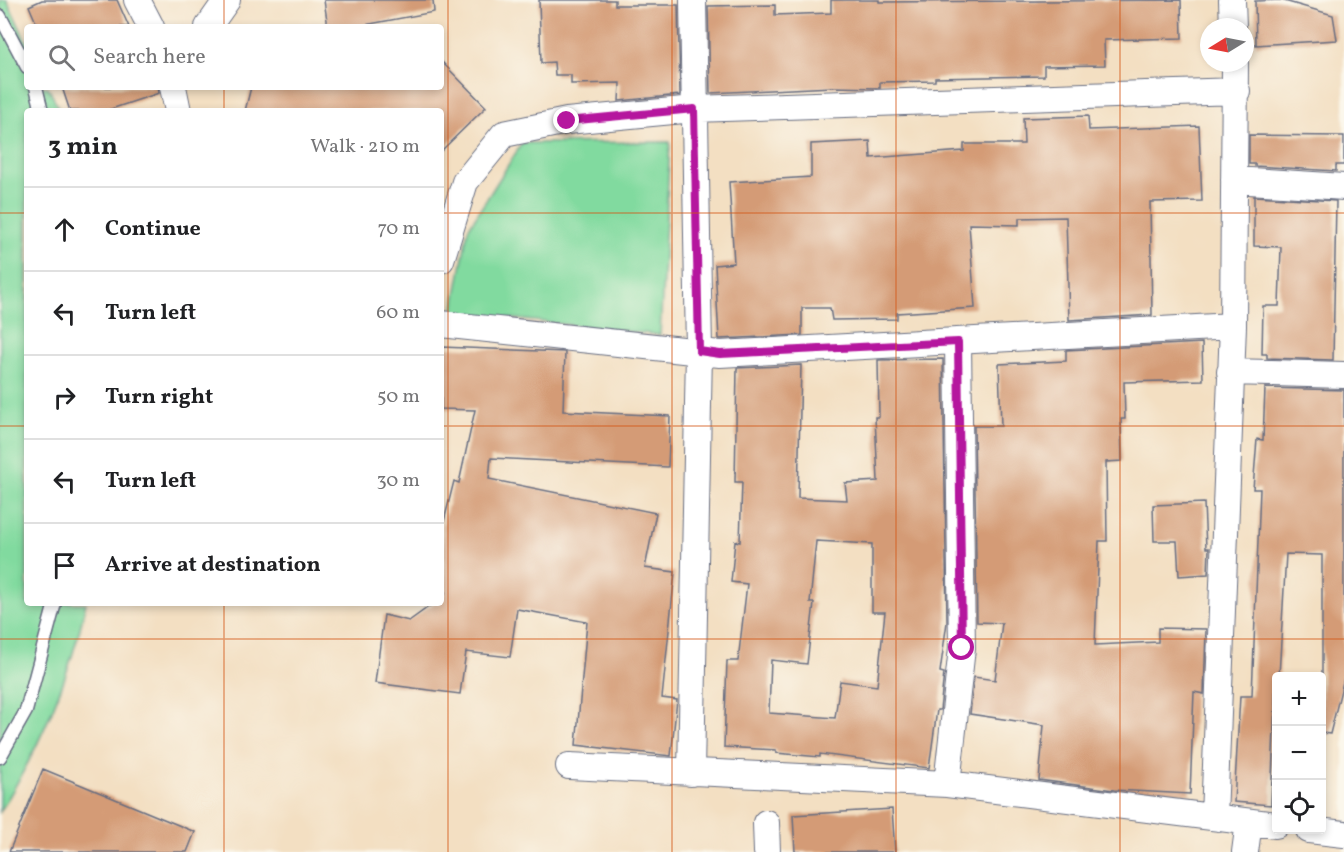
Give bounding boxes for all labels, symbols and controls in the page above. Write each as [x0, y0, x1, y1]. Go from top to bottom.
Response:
north arrow [1200, 18, 1254, 72]
search box [24, 24, 444, 90]
icon: search [45, 41, 78, 74]
text: Search here [93, 42, 206, 73]
route end [553, 107, 579, 133]
text: 3 min [48, 129, 118, 165]
text: Walk · 210 m [310, 133, 420, 161]
icon: ahead [48, 213, 81, 246]
text: Continue [105, 214, 201, 245]
text: 70 m [377, 215, 420, 243]
icon: left [48, 297, 81, 330]
text: Turn left [105, 298, 196, 329]
text: 60 m [376, 299, 420, 327]
icon: right [48, 381, 81, 414]
text: Turn right [105, 382, 213, 413]
text: 50 m [377, 383, 420, 411]
icon: left [48, 465, 81, 498]
text: Turn left [105, 466, 196, 497]
text: 30 m [376, 467, 420, 495]
icon: arrive [48, 549, 81, 582]
text: Arrive at destination [105, 550, 321, 581]
route start [948, 634, 974, 660]
map controls [1272, 672, 1326, 834]
button: + [1272, 672, 1326, 726]
button: − [1272, 726, 1326, 780]
button: locate [1272, 780, 1326, 834]

